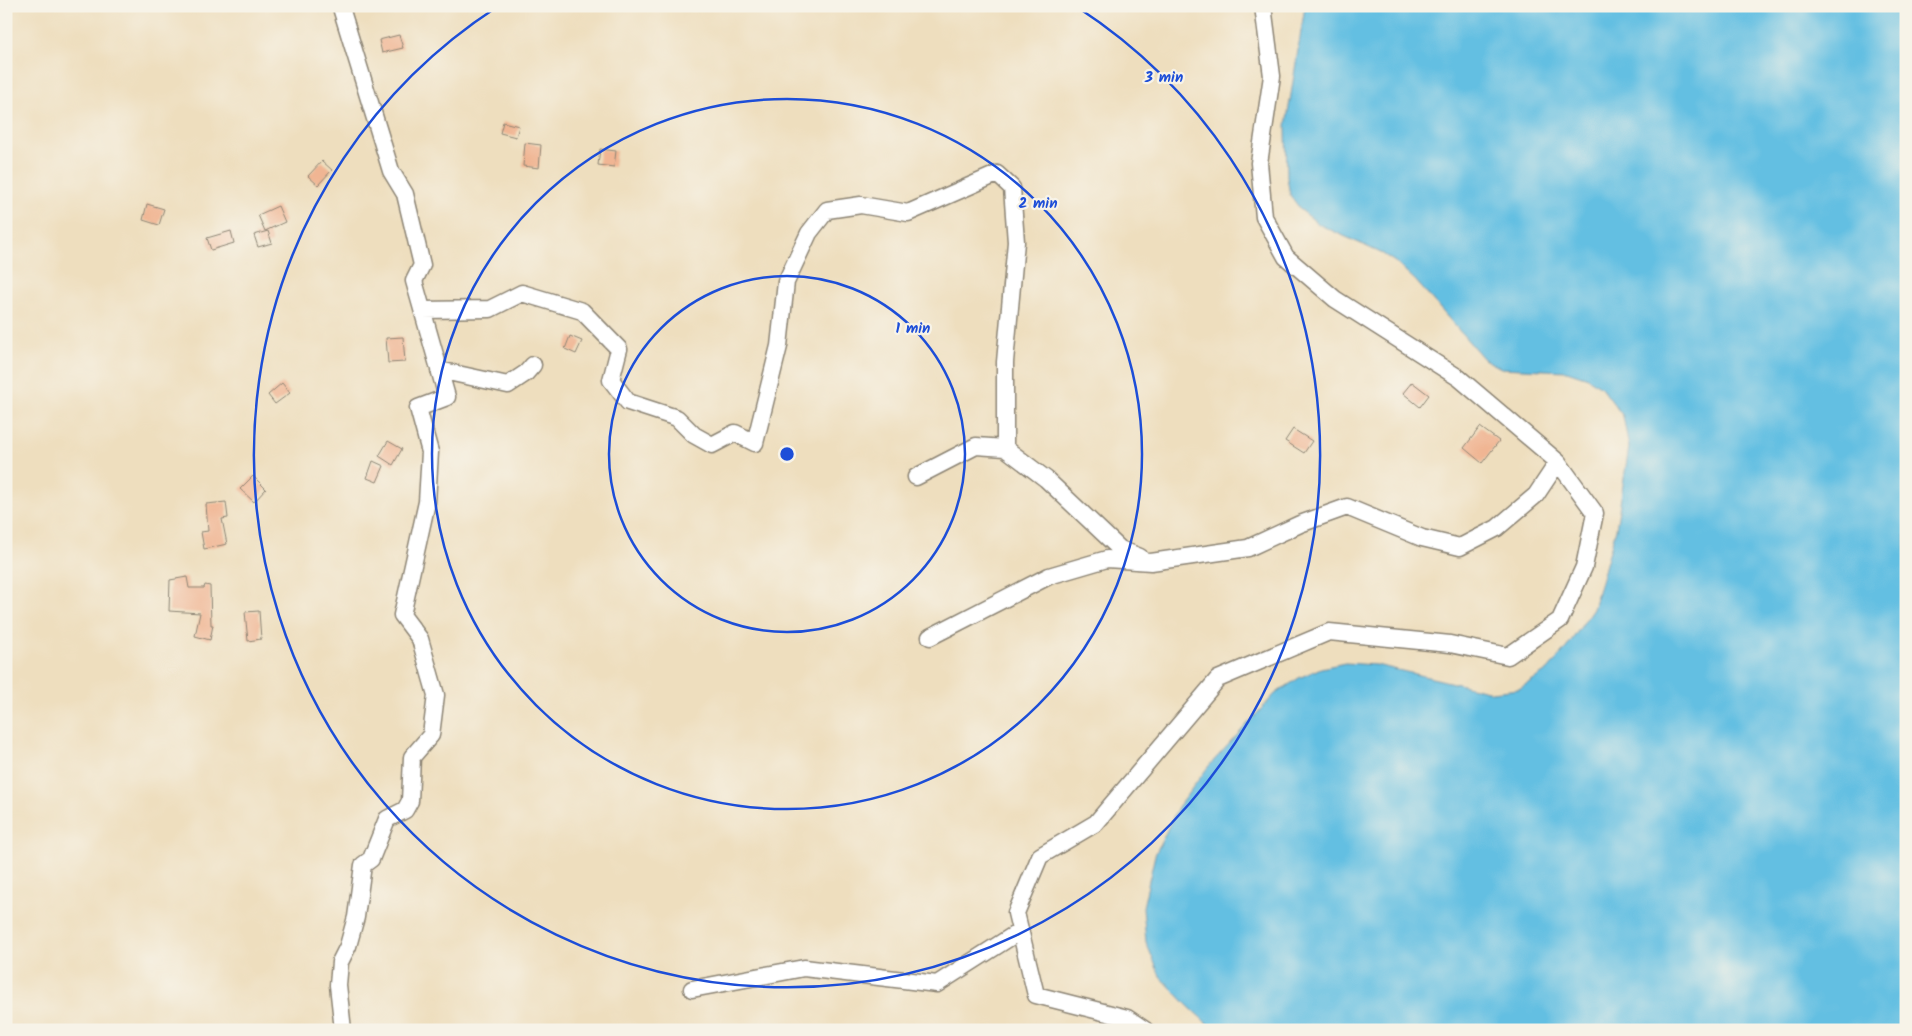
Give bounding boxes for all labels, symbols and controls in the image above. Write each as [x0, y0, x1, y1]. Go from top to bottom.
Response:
text: 3 min [1144, 66, 1183, 90]
text: 2 min [1018, 192, 1058, 216]
text: 1 min [896, 317, 930, 341]
centre of rings [778, 445, 796, 463]

